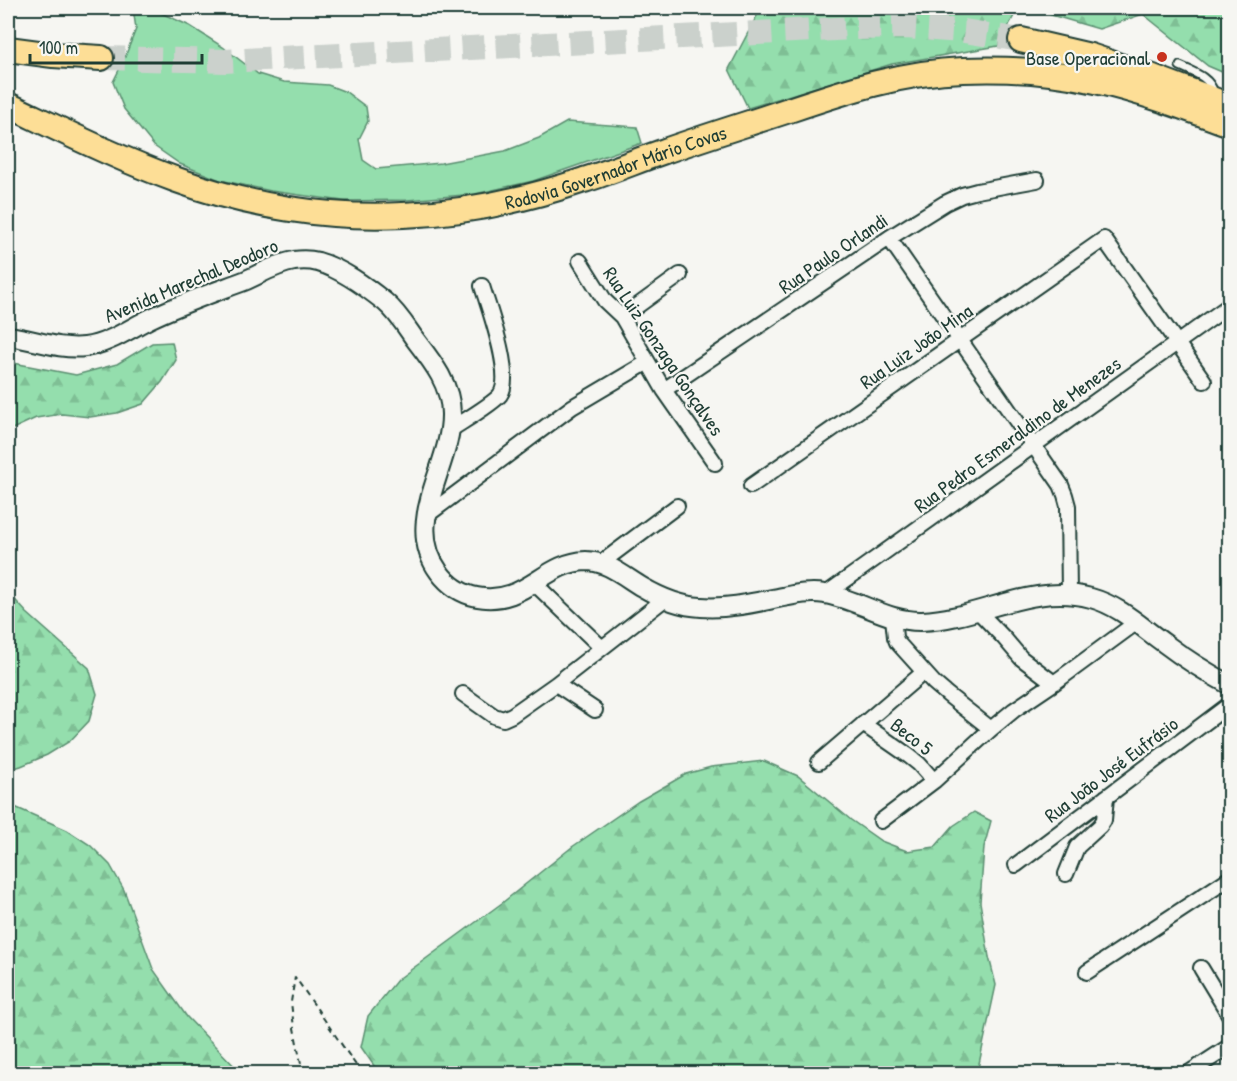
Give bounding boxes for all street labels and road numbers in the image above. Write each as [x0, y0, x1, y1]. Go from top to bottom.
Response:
street label: Rodovia Governador Mário Covas [502, 118, 730, 215]
street label: Rua Paulo Orlandi [773, 207, 893, 299]
street label: Avenida Marechal Deodoro [100, 231, 282, 329]
street label: Rua Luiz Gonzaga Gonçalves [597, 261, 731, 441]
street label: Rua Luiz João Mina [854, 297, 978, 395]
street label: Rua Pedro Esmeraldino de Menezes [908, 350, 1126, 518]
street label: Rua João José Eufrásio [1039, 710, 1183, 828]
street label: Beco 5 [885, 711, 939, 761]

